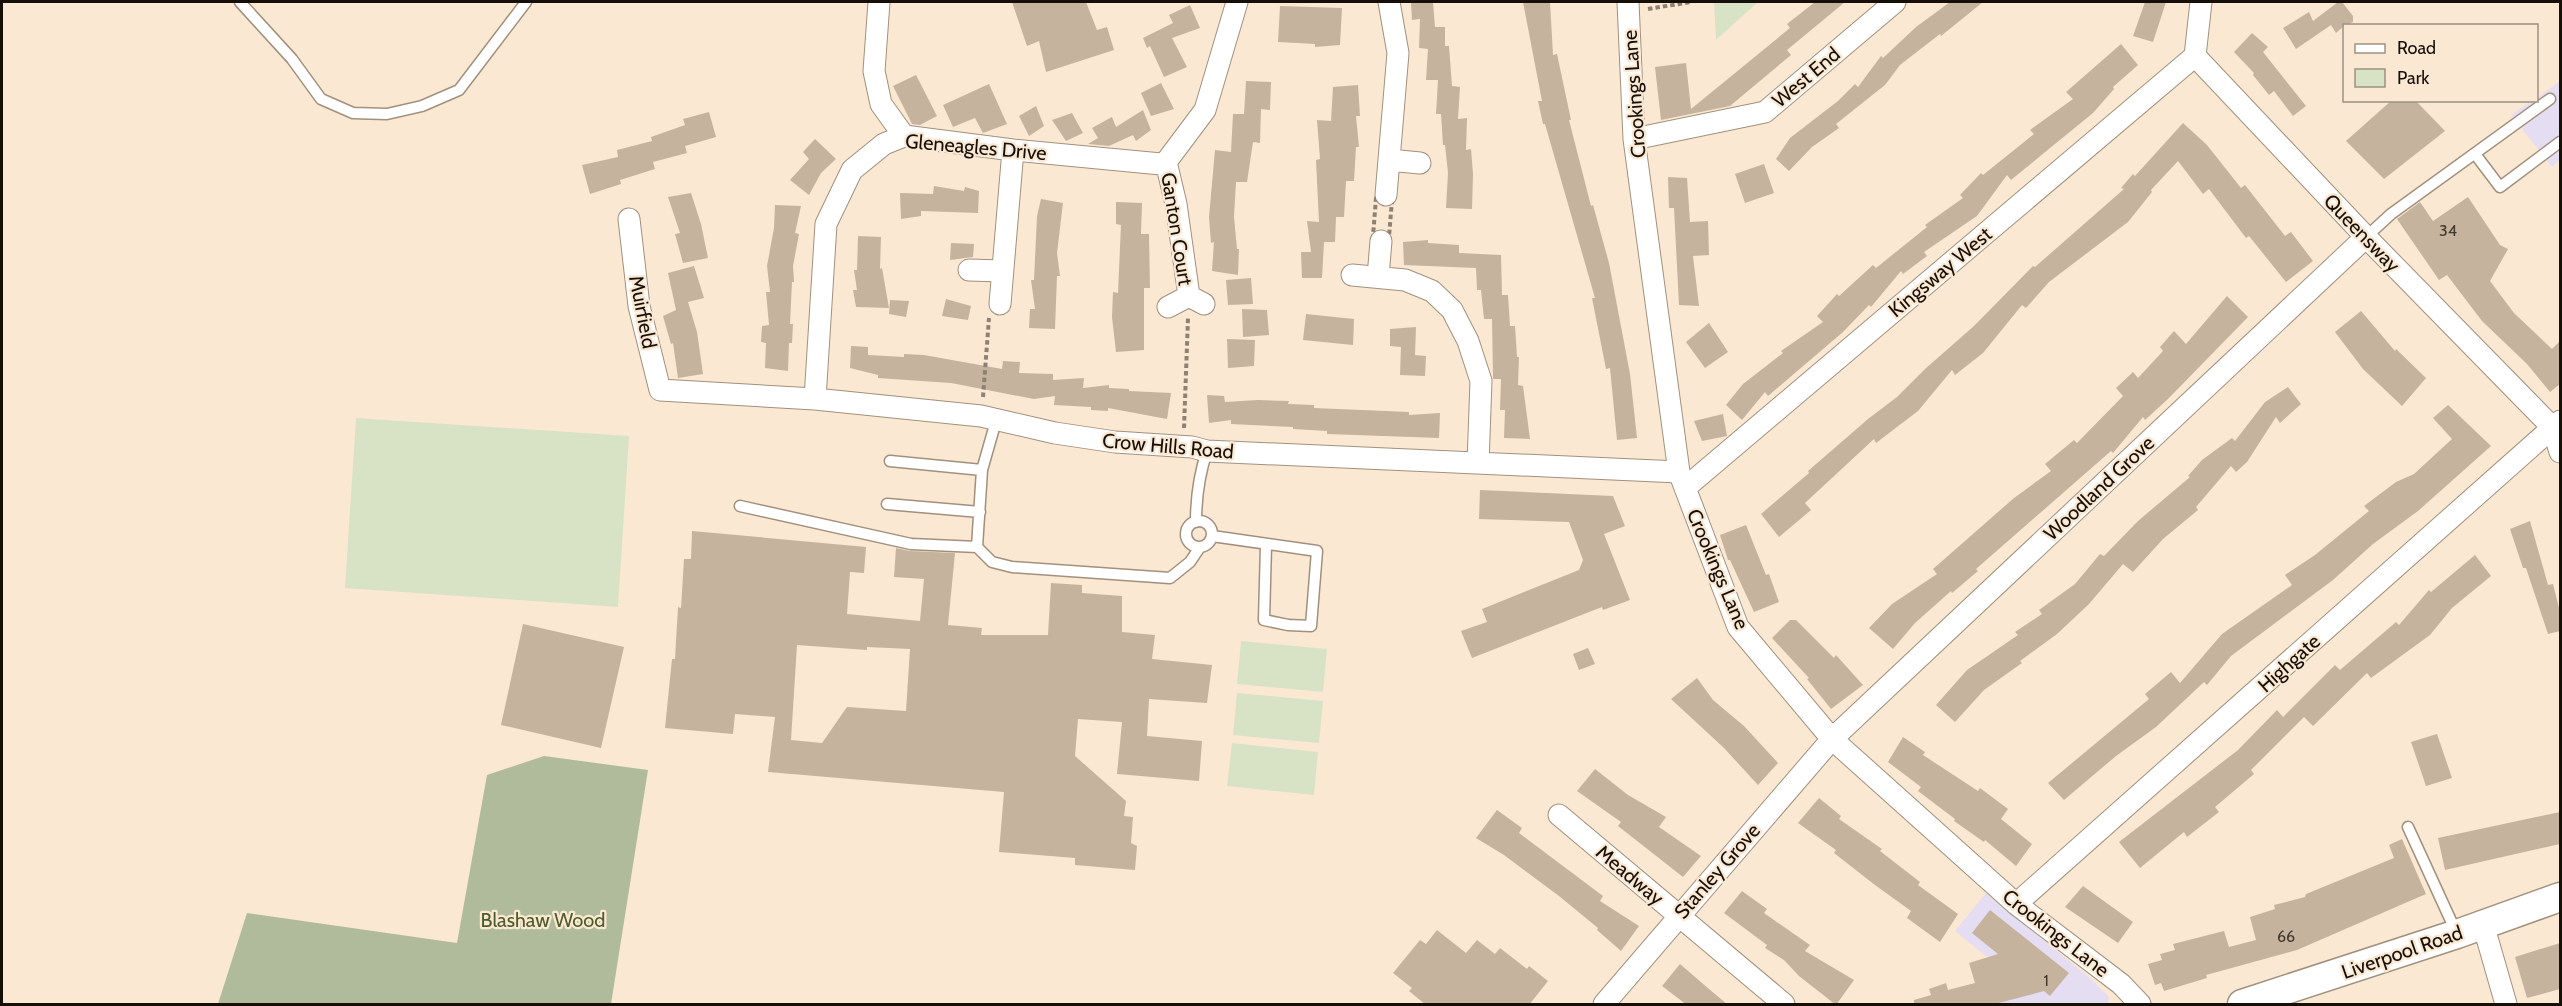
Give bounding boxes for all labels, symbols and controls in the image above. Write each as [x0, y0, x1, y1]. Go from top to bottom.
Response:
legend [2343, 24, 2538, 102]
street label: Crookings Lane [1618, 29, 1650, 159]
text: Road [2397, 37, 2436, 59]
street label: West End [1767, 42, 1845, 112]
text: Park [2397, 67, 2430, 89]
street label: Gleneagles Drive [904, 129, 1048, 165]
street label: Ganton Court [1156, 171, 1198, 287]
street label: Queensway [2319, 189, 2405, 277]
house number: 34 [2439, 221, 2457, 240]
street label: Kingsway West [1884, 222, 1997, 322]
street label: Muirfield [624, 273, 662, 351]
street label: Crow Hills Road [1101, 428, 1235, 464]
street label: Woodland Grove [2039, 431, 2159, 545]
street label: Crookings Lane [1682, 505, 1754, 633]
street label: Highgate [2253, 629, 2325, 697]
street label: Stanley Grove [1669, 818, 1765, 924]
street label: Meadway [1591, 840, 1669, 910]
street label: Crookings Lane [1998, 884, 2114, 982]
park label: Blashaw Wood [481, 908, 605, 932]
street label: Liverpool Road [2338, 920, 2466, 984]
house number: 66 [2277, 927, 2295, 946]
house number: 1 [2043, 971, 2049, 990]

